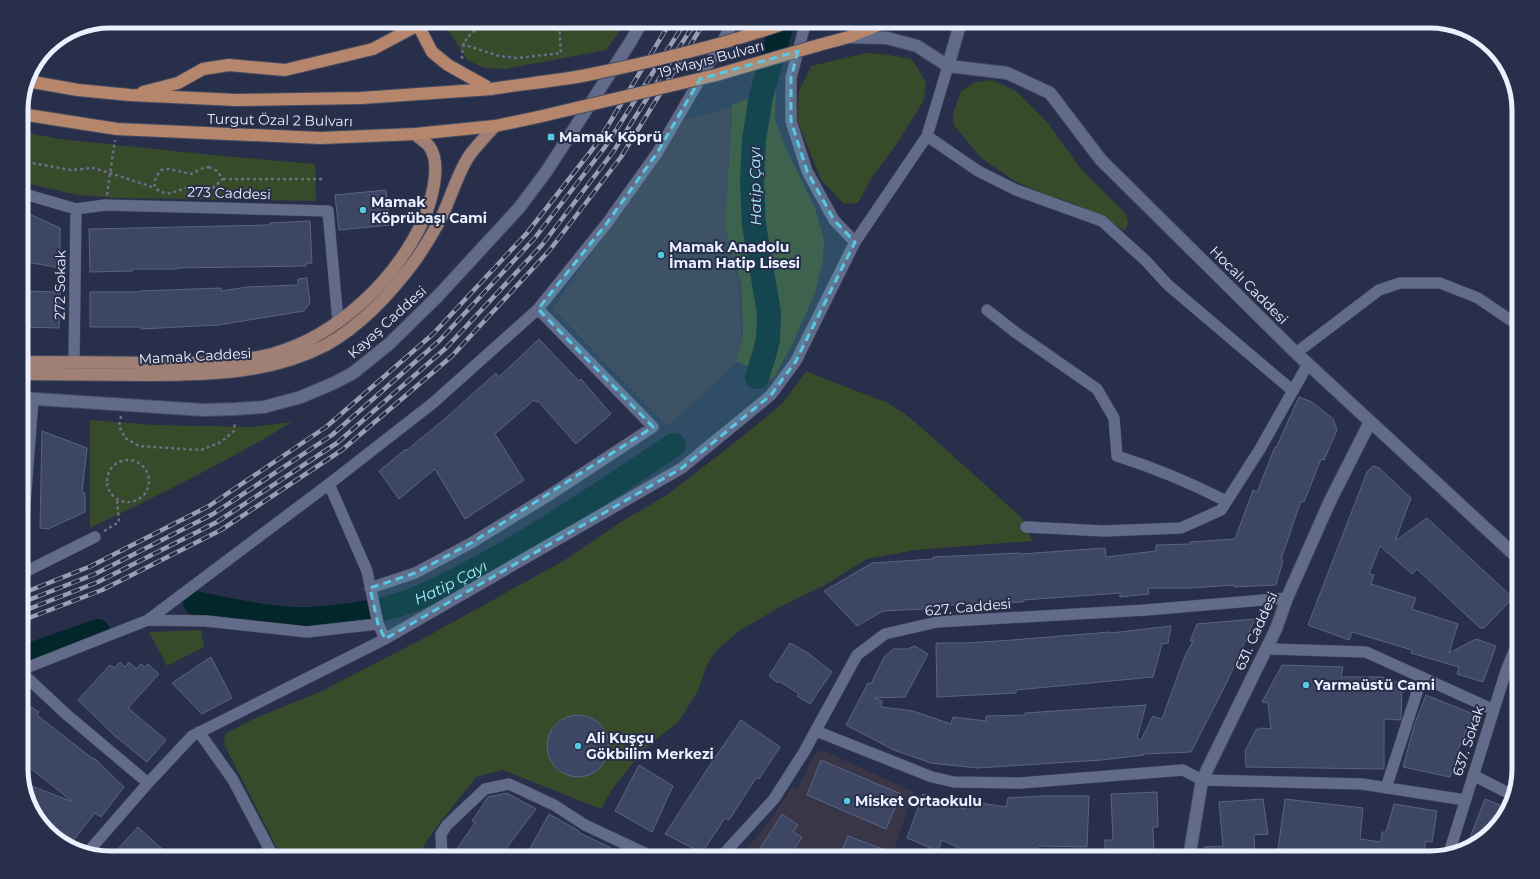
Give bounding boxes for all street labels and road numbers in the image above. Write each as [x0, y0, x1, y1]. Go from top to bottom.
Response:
street label: 19 Mayıs Bulvarı [656, 36, 766, 82]
street label: Turgut Özal 2 Bulvarı [207, 110, 353, 130]
street label: 273 Caddesi [187, 183, 271, 203]
street label: Hocalı Caddesi [1206, 242, 1292, 328]
street label: 272 Sokak [50, 249, 70, 320]
street label: Kayaş Caddesi [344, 282, 430, 362]
street label: Mamak Caddesi [138, 344, 252, 368]
street label: 631. Caddesi [1231, 589, 1281, 673]
street label: 627. Caddesi [924, 594, 1012, 620]
street label: 637. Sokak [1448, 703, 1488, 778]

